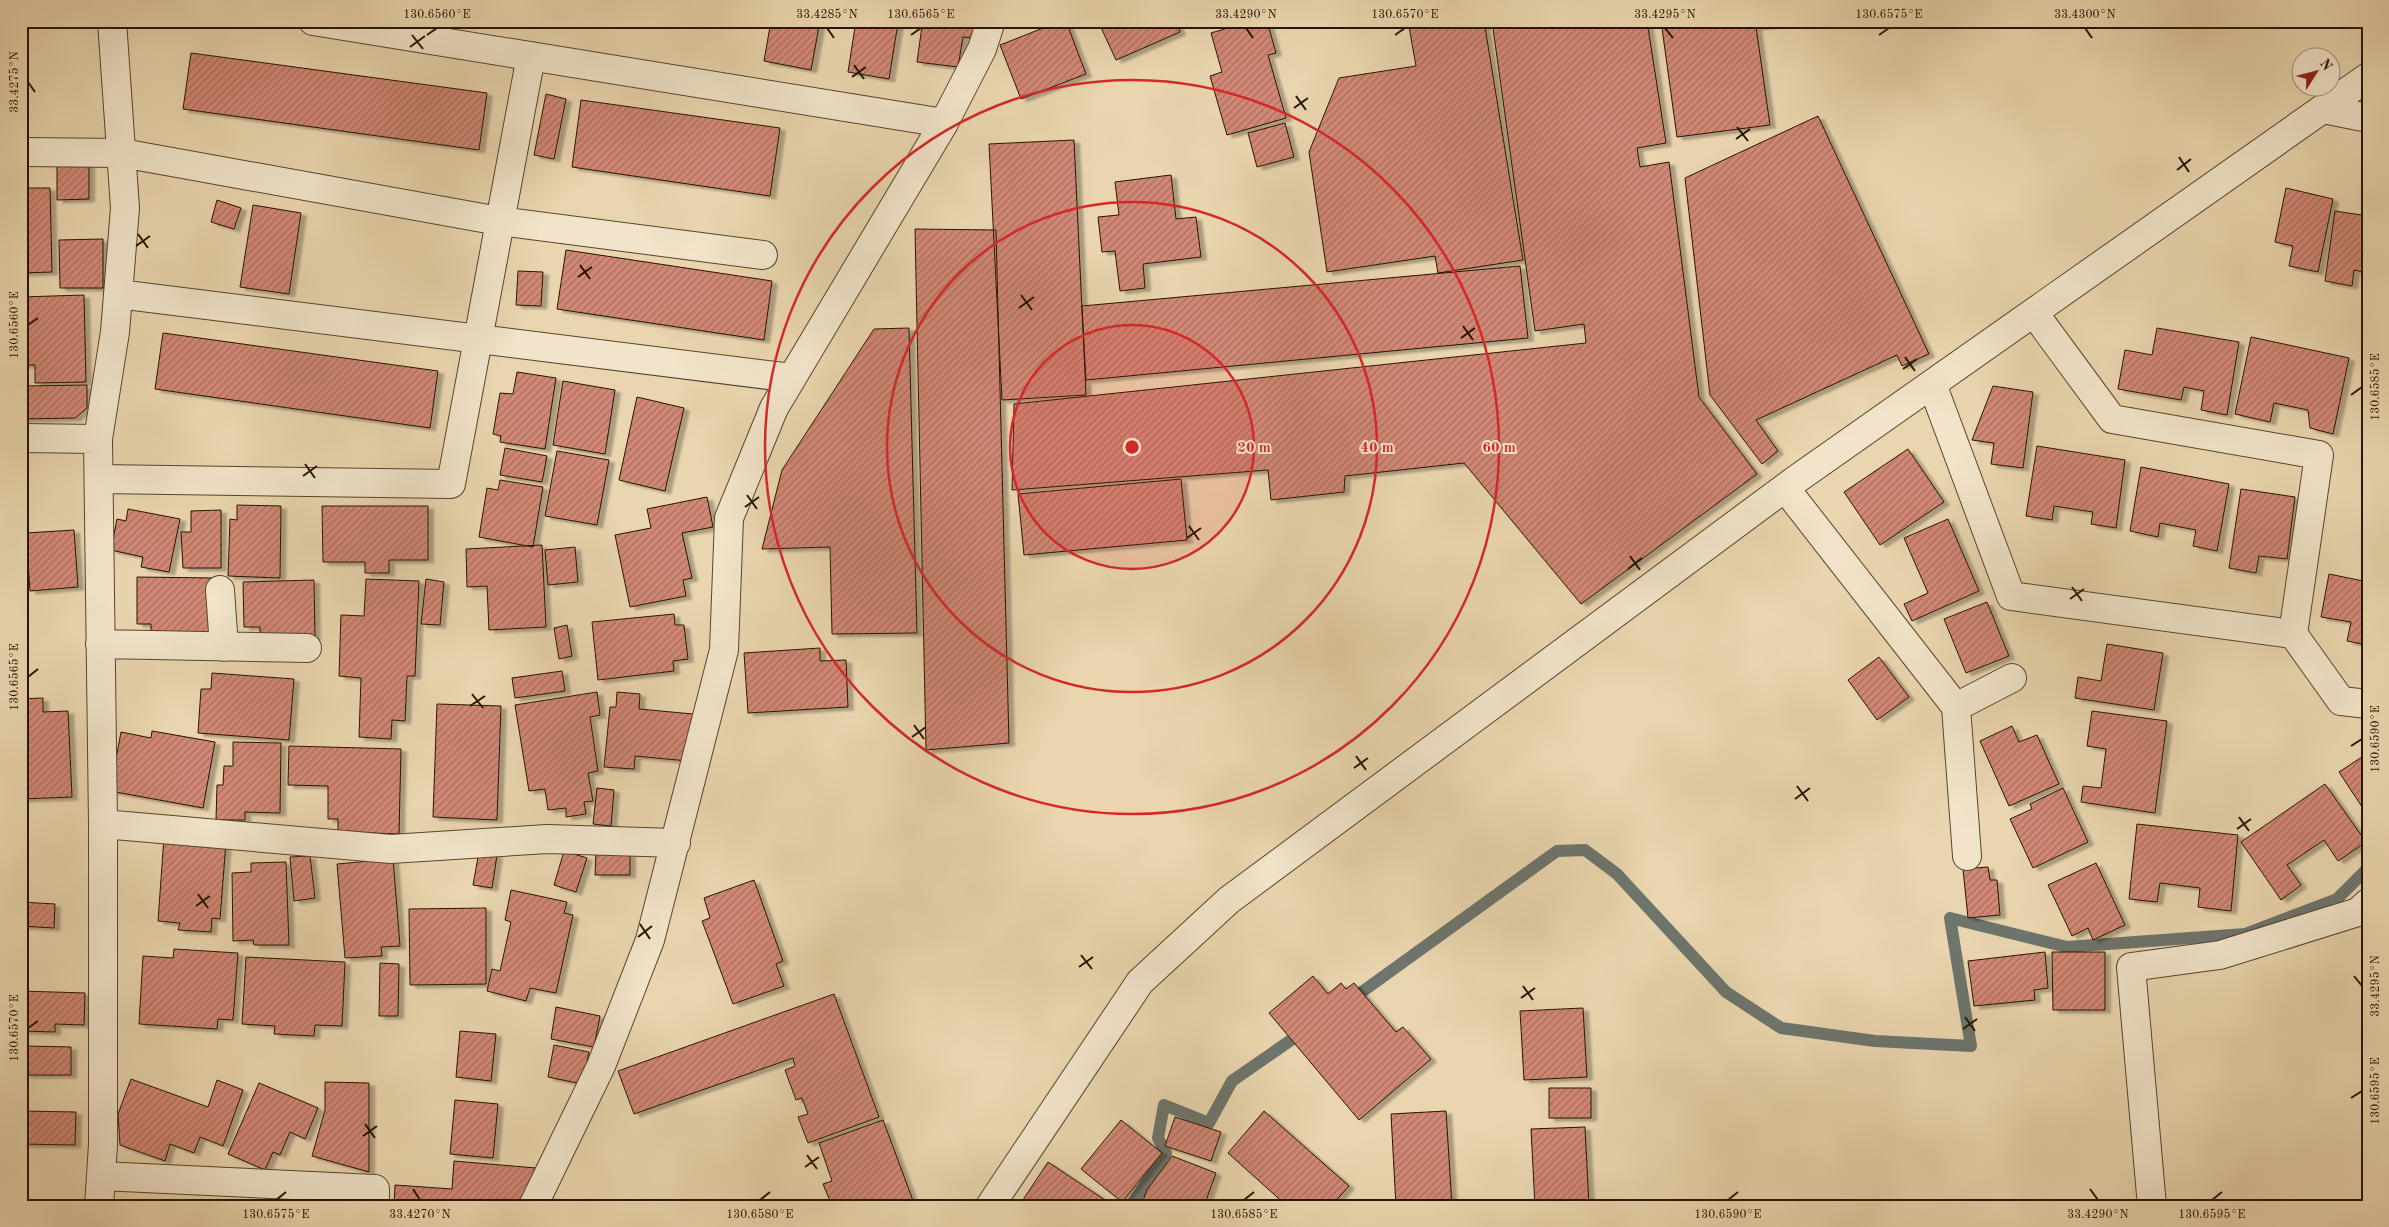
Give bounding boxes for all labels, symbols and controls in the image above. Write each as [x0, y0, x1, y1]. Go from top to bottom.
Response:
text: 130.6560°E [403, 8, 471, 21]
text: 33.4285°N [796, 8, 858, 21]
text: 130.6565°E [887, 8, 955, 21]
text: 130.6570°E [1371, 8, 1439, 21]
text: 33.4295°N [1634, 8, 1696, 21]
text: 130.6575°E [1855, 8, 1923, 21]
text: 33.4290°N [1215, 9, 1277, 21]
text: 33.4300°N [2054, 9, 2116, 21]
north arrow [2292, 48, 2342, 98]
text: 33.4275°N [8, 51, 21, 113]
text: N [2317, 57, 2335, 74]
text: 130.6560°E [8, 291, 21, 359]
text: 130.6585°E [2369, 353, 2382, 421]
centre of rings [1123, 438, 1141, 456]
text: 20 m [1237, 441, 1271, 456]
text: 40 m [1360, 441, 1394, 456]
text: 60 m [1482, 441, 1516, 456]
text: 130.6565°E [8, 643, 21, 711]
text: 130.6590°E [2369, 705, 2382, 773]
text: 33.4295°N [2369, 955, 2382, 1017]
text: 130.6570°E [8, 994, 21, 1062]
text: 130.6595°E [2369, 1057, 2382, 1125]
text: 130.6575°E [242, 1208, 310, 1221]
text: 130.6580°E [726, 1208, 794, 1221]
text: 130.6585°E [1210, 1208, 1278, 1221]
text: 130.6590°E [1694, 1208, 1762, 1221]
text: 130.6595°E [2178, 1208, 2246, 1221]
text: 33.4270°N [389, 1209, 451, 1221]
text: 33.4290°N [2067, 1209, 2129, 1221]

